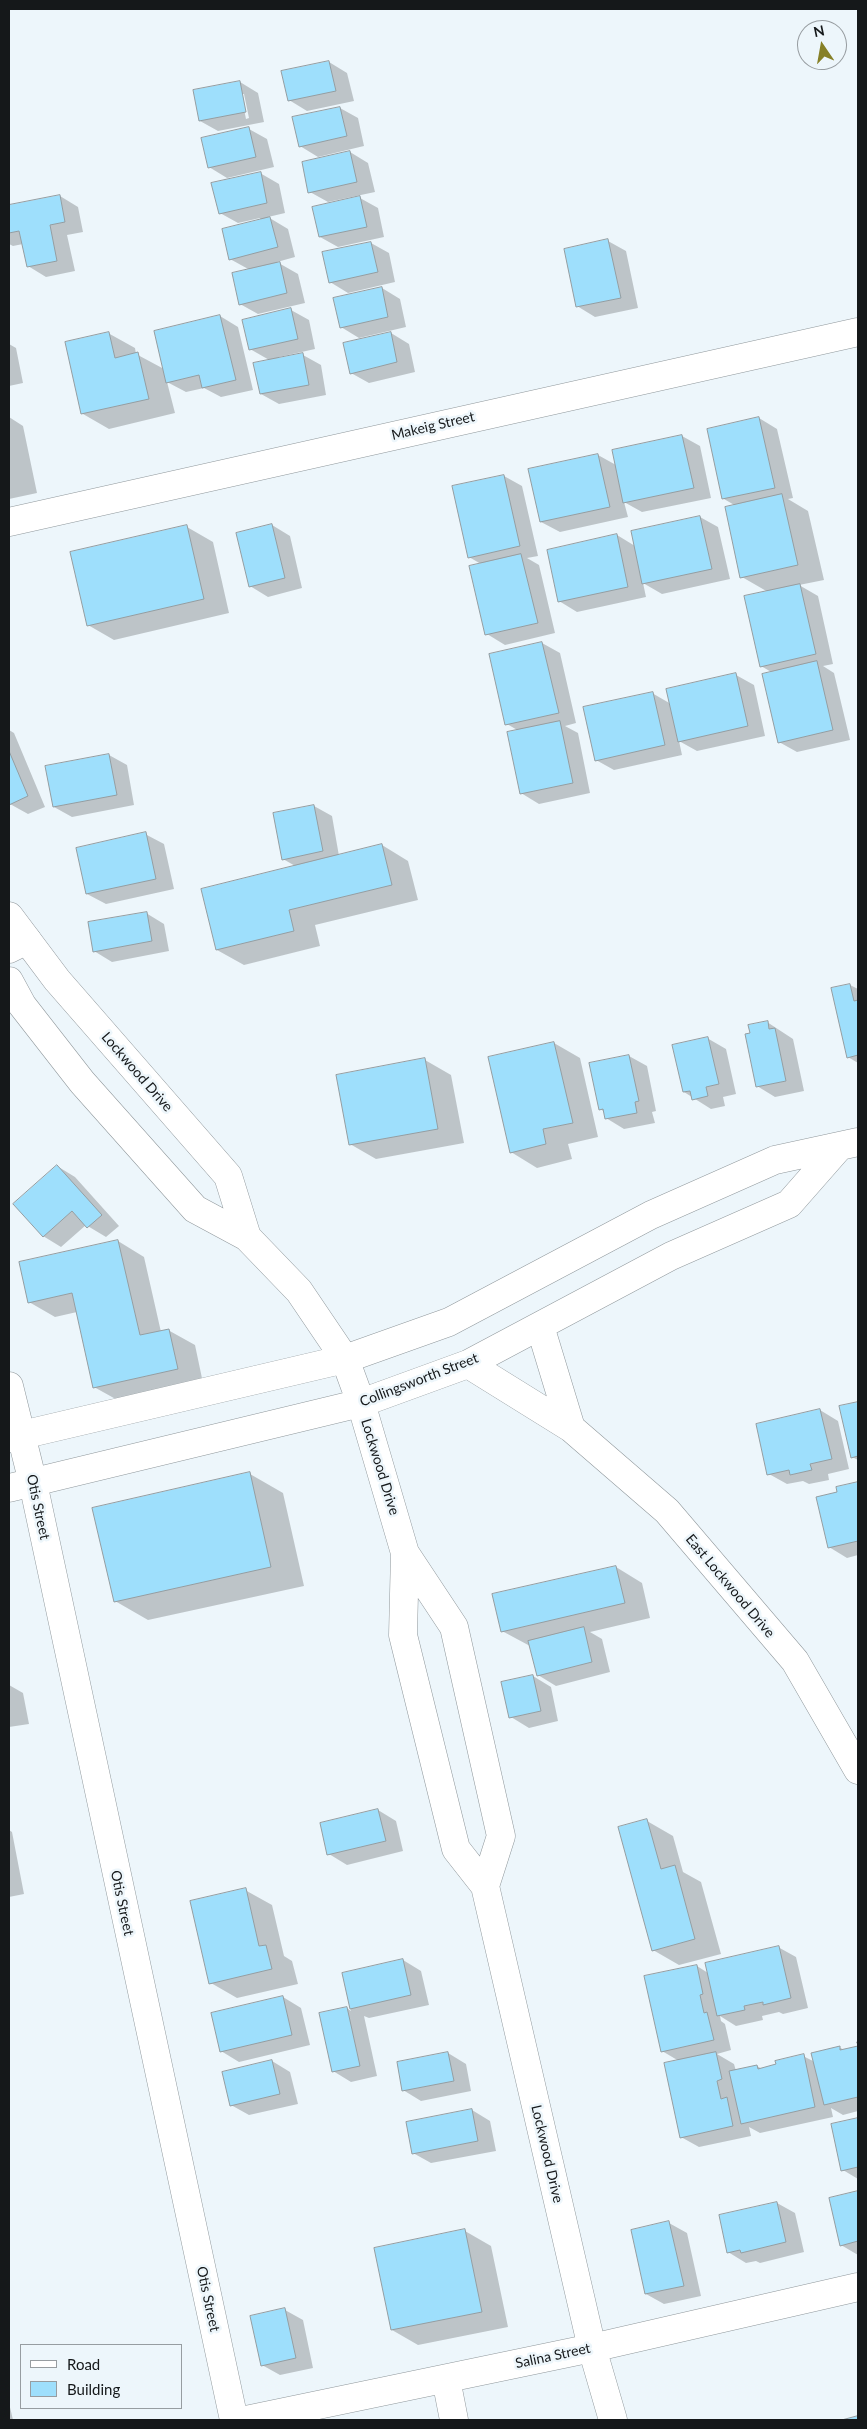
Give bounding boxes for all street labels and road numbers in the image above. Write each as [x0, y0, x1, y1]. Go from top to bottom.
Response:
street label: Makeig Street [390, 408, 476, 444]
street label: Lockwood Drive [98, 1029, 176, 1115]
street label: Collingsworth Street [357, 1350, 481, 1410]
street label: Lockwood Drive [357, 1417, 403, 1517]
street label: Otis Street [23, 1473, 53, 1541]
street label: East Lockwood Drive [682, 1531, 778, 1641]
street label: Otis Street [107, 1869, 137, 1937]
street label: Lockwood Drive [528, 2103, 566, 2205]
street label: Otis Street [193, 2265, 223, 2333]
street label: Salina Street [514, 2340, 592, 2372]

